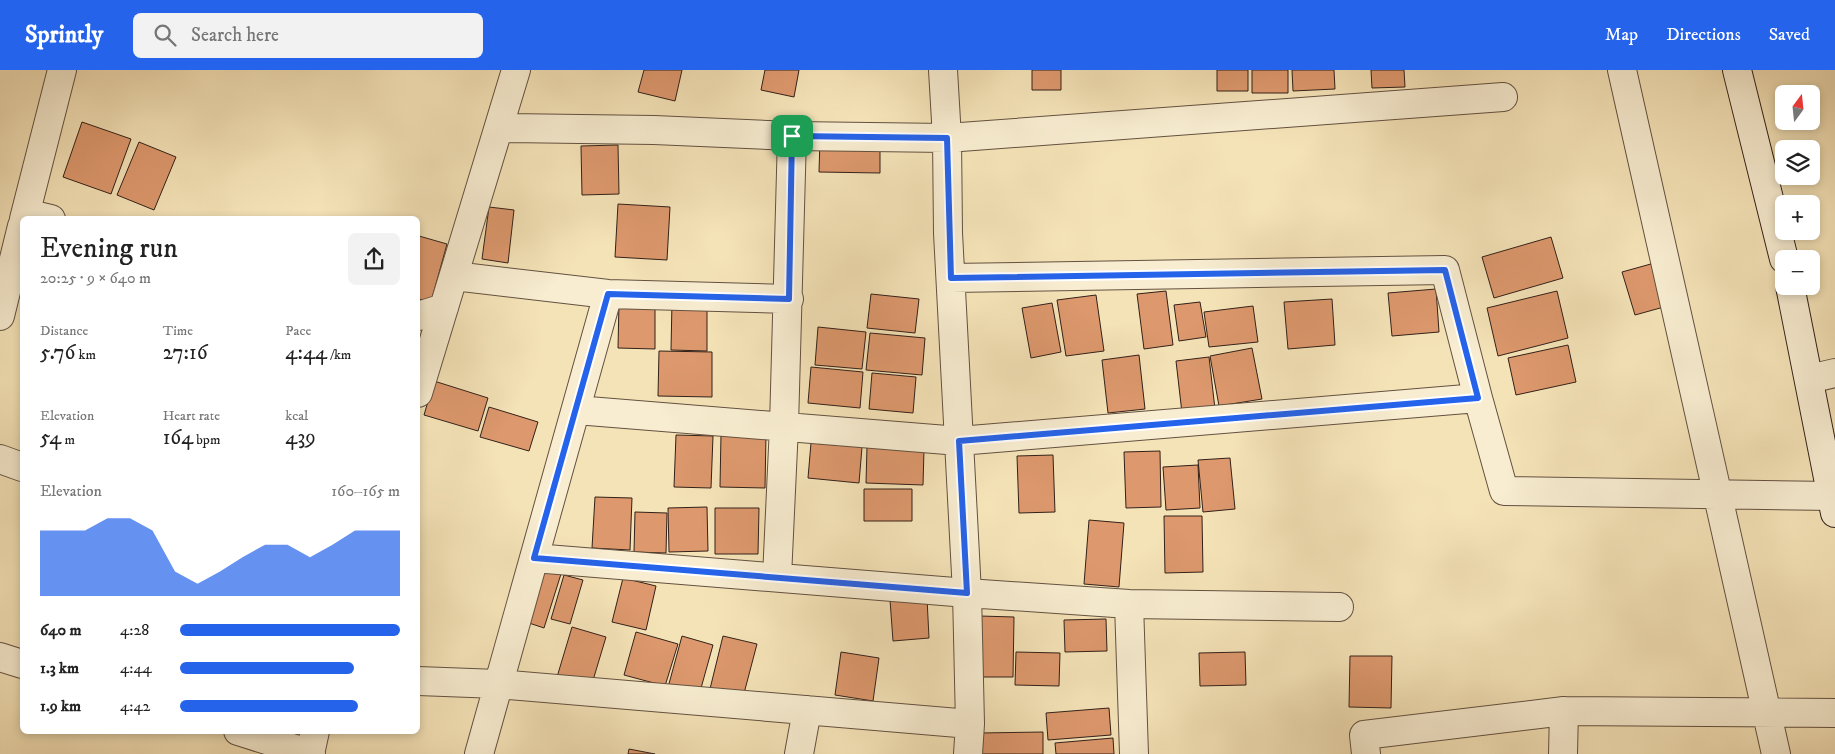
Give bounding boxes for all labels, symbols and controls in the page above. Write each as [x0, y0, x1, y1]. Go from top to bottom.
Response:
search box [133, 13, 483, 58]
text: Sprintly [25, 20, 103, 50]
icon: search [151, 21, 179, 49]
text: Search here [191, 24, 279, 47]
text: Map [1605, 24, 1638, 46]
text: Directions [1666, 24, 1741, 46]
text: Saved [1769, 24, 1810, 46]
north arrow [1775, 85, 1820, 130]
map controls [1775, 85, 1820, 295]
pin [771, 115, 813, 157]
icon: arrive [778, 122, 806, 150]
button: layers [1775, 140, 1820, 185]
button: + [1775, 195, 1820, 240]
text: Evening run [40, 231, 178, 266]
button: share [348, 233, 400, 285]
button: − [1775, 250, 1820, 295]
text: 20:25 · 9 × 640 m [40, 268, 151, 288]
text: Distance [40, 322, 88, 340]
text: Time [163, 322, 193, 340]
text: Pace [285, 322, 311, 340]
text: 5.76 [40, 340, 75, 366]
text: 27:16 [163, 340, 208, 366]
text: 4:44 [285, 340, 327, 366]
text: km [75, 346, 96, 364]
text: /km [327, 346, 351, 364]
text: Elevation [40, 407, 94, 425]
text: Heart rate [163, 407, 220, 425]
text: kcal [285, 407, 308, 425]
text: 54 [40, 425, 61, 451]
text: 164 [163, 425, 193, 451]
text: 439 [285, 425, 316, 451]
text: m [61, 431, 75, 449]
text: bpm [193, 431, 220, 449]
text: Elevation [40, 481, 102, 501]
text: 160–165 m [331, 481, 400, 501]
text: 640 m [40, 620, 82, 640]
text: 4:28 [120, 620, 149, 640]
text: 1.3 km [40, 658, 79, 678]
text: 4:44 [120, 658, 152, 678]
text: 1.9 km [40, 696, 81, 716]
text: 4:42 [120, 696, 150, 716]

